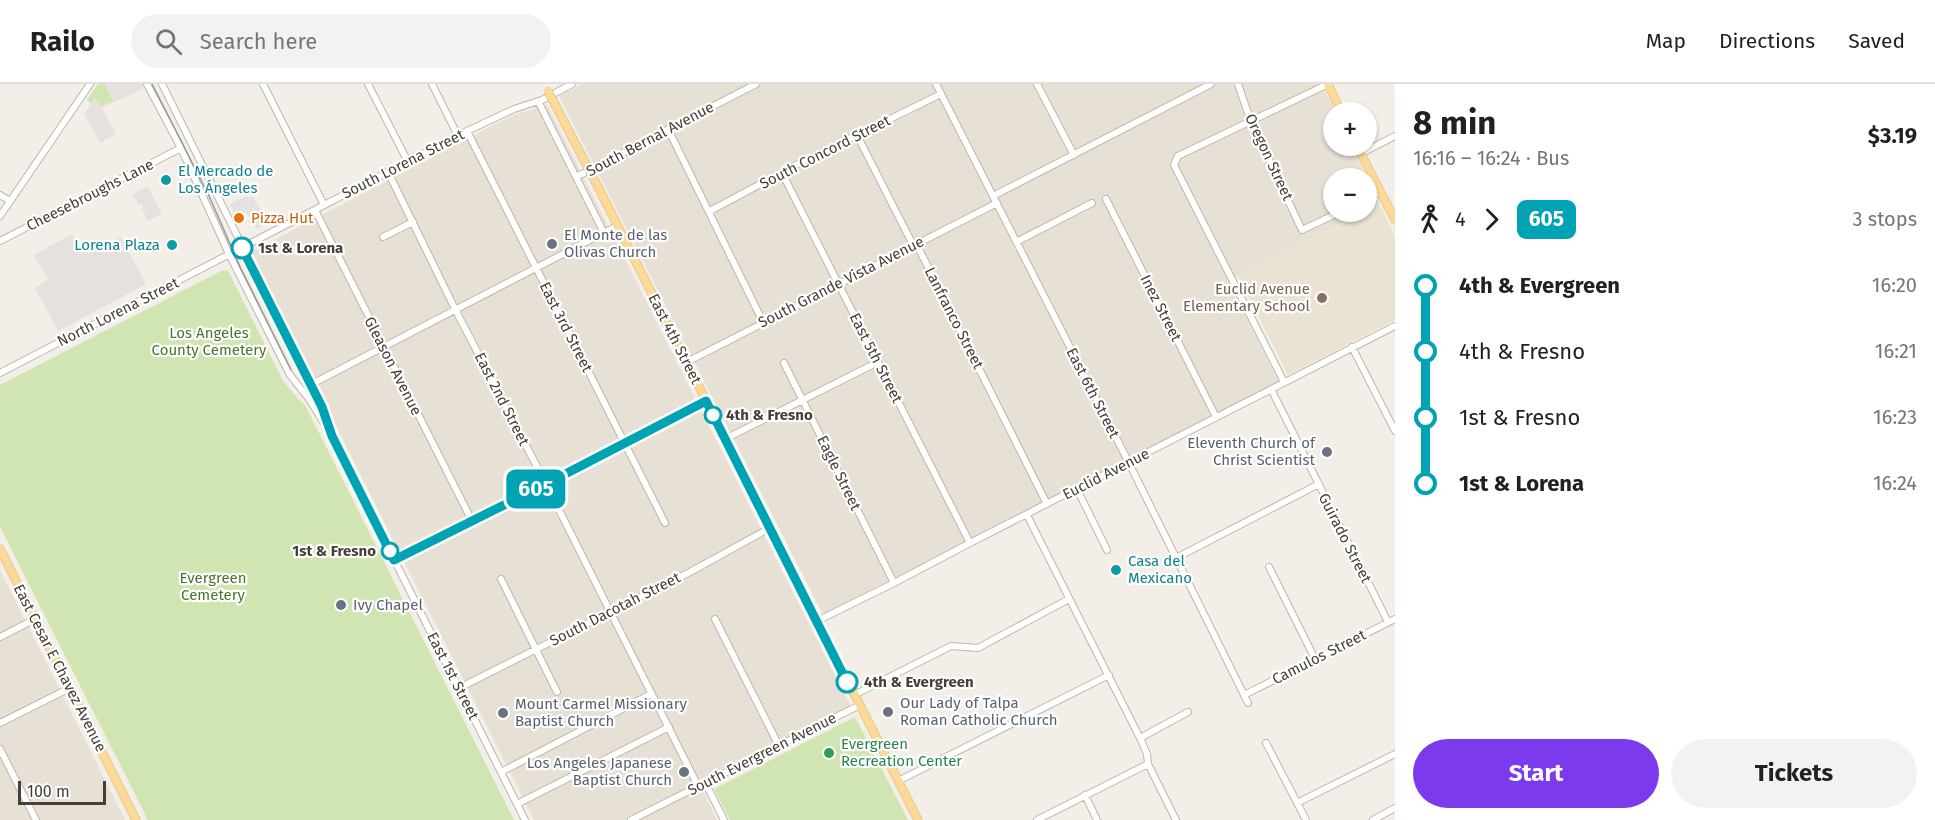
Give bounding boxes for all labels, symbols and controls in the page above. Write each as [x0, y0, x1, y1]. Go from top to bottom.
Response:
search box [131, 14, 551, 68]
text: Railo [30, 25, 95, 58]
icon: search [152, 25, 185, 58]
text: Search here [200, 28, 317, 55]
text: Map [1646, 28, 1686, 54]
text: Directions [1719, 28, 1815, 54]
text: Saved [1848, 28, 1905, 54]
street label: South Bernal Avenue [583, 98, 717, 180]
map controls [1323, 102, 1377, 222]
button: + [1323, 102, 1377, 156]
text: 8 min [1413, 103, 1496, 143]
street label: South Concord Street [757, 111, 894, 193]
street label: Oregon Street [1241, 111, 1297, 204]
text: $3.19 [1868, 122, 1917, 149]
street label: South Lorena Street [339, 125, 468, 203]
text: 16:16 – 16:24 · Bus [1413, 146, 1569, 170]
street label: Cheesebroughs Lane [23, 155, 157, 235]
place label: El Mercado de Los Ángeles [178, 162, 274, 197]
button: − [1323, 168, 1377, 222]
marker: El Mercado de Los Ángeles [159, 173, 173, 187]
icon: walk [1413, 203, 1446, 236]
icon: forward [1475, 203, 1508, 236]
text: 605 [1529, 206, 1564, 232]
text: 4 [1455, 207, 1466, 231]
text: 3 stops [1853, 207, 1917, 231]
place label: Pizza Hut [251, 209, 314, 227]
marker: Pizza Hut [232, 211, 246, 225]
place label: El Monte de las Olivas Church [564, 226, 667, 261]
street label: South Grande Vista Avenue [755, 232, 927, 332]
place label: Lorena Plaza [74, 236, 160, 254]
marker: 1st & Lorena [231, 237, 253, 259]
marker: El Monte de las Olivas Church [545, 237, 559, 251]
marker: Lorena Plaza [165, 238, 179, 252]
place label: 1st & Lorena [258, 239, 343, 257]
street label: Lanfranco Street [921, 264, 988, 372]
street label: Inez Street [1137, 272, 1186, 345]
text: 4th & Evergreen [1459, 272, 1620, 299]
street label: North Lorena Street [54, 273, 182, 350]
text: 16:20 [1872, 273, 1917, 297]
street label: East 3rd Street [536, 279, 597, 376]
place label: Euclid Avenue Elementary School [1183, 280, 1311, 315]
street label: East 4th Street [644, 291, 706, 388]
marker: Euclid Avenue Elementary School [1315, 291, 1329, 305]
street label: East 5th Street [846, 310, 907, 407]
street label: Gleason Avenue [360, 314, 426, 418]
park label: Los Angeles County Cemetery [152, 324, 267, 359]
text: 4th & Fresno [1459, 338, 1585, 365]
text: 16:21 [1875, 339, 1917, 363]
street label: East 6th Street [1062, 345, 1124, 442]
street label: East 2nd Street [471, 349, 533, 449]
text: 1st & Fresno [1459, 404, 1580, 431]
text: 16:23 [1873, 405, 1917, 429]
marker: 4th & Fresno [704, 406, 722, 424]
place label: 4th & Fresno [726, 406, 813, 424]
street label: Eagle Street [813, 433, 865, 514]
place label: Eleventh Church of Christ Scientist [1187, 434, 1316, 469]
street label: Euclid Avenue [1060, 444, 1152, 504]
marker: Eleventh Church of Christ Scientist [1320, 445, 1334, 459]
line badge: 605 [502, 470, 570, 508]
text: 1st & Lorena [1459, 470, 1584, 497]
text: 16:24 [1873, 471, 1917, 495]
text: 605 [518, 476, 554, 502]
street label: Guirado Street [1315, 490, 1376, 586]
place label: 1st & Fresno [292, 542, 376, 560]
marker: 1st & Fresno [381, 542, 399, 560]
place label: Casa del Mexicano [1128, 552, 1192, 587]
marker: Casa del Mexicano [1109, 563, 1123, 577]
street label: South Dacotah Street [547, 568, 684, 650]
park label: Evergreen Cemetery [179, 569, 247, 604]
street label: East Cesar E Chavez Avenue [10, 581, 110, 755]
place label: Ivy Chapel [353, 596, 423, 614]
marker: Ivy Chapel [334, 598, 348, 612]
street label: Camulos Street [1269, 625, 1369, 688]
street label: East 1st Street [423, 629, 483, 723]
marker: 4th & Evergreen [836, 671, 858, 693]
place label: 4th & Evergreen [864, 673, 974, 691]
place label: Our Lady of Talpa Roman Catholic Church [900, 694, 1058, 729]
place label: Mount Carmel Missionary Baptist Church [515, 695, 687, 730]
marker: Our Lady of Talpa Roman Catholic Church [881, 705, 895, 719]
marker: Mount Carmel Missionary Baptist Church [496, 706, 510, 720]
street label: South Evergreen Avenue [685, 709, 839, 799]
place label: Evergreen Recreation Center [841, 735, 962, 770]
button: Start [1413, 739, 1659, 808]
button: Tickets [1671, 739, 1917, 808]
marker: Evergreen Recreation Center [822, 746, 836, 760]
place label: Los Angeles Japanese Baptist Church [527, 754, 672, 789]
marker: Los Angeles Japanese Baptist Church [677, 765, 691, 779]
scale bar [18, 778, 106, 806]
text: 100 m [27, 782, 70, 801]

